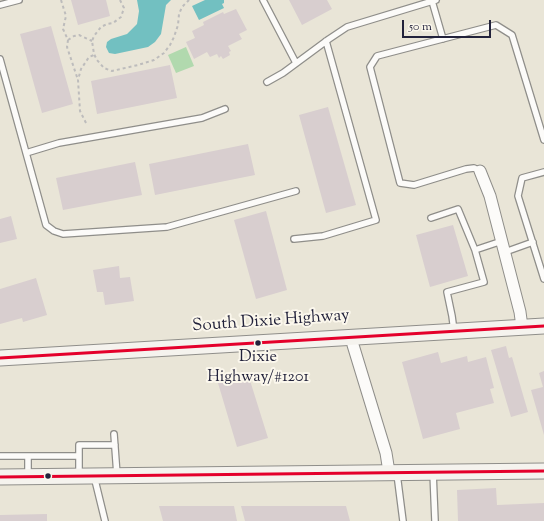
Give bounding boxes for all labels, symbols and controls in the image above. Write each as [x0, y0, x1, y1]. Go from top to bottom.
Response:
scale bar [404, 12, 493, 38]
text: 50 m [409, 18, 432, 36]
street label: South Dixie Highway [192, 306, 350, 338]
marker: Dixie Highway/#1201 [253, 338, 263, 348]
place label: Dixie Highway/#1201 [207, 348, 309, 386]
unlabelled marker [43, 471, 53, 481]

